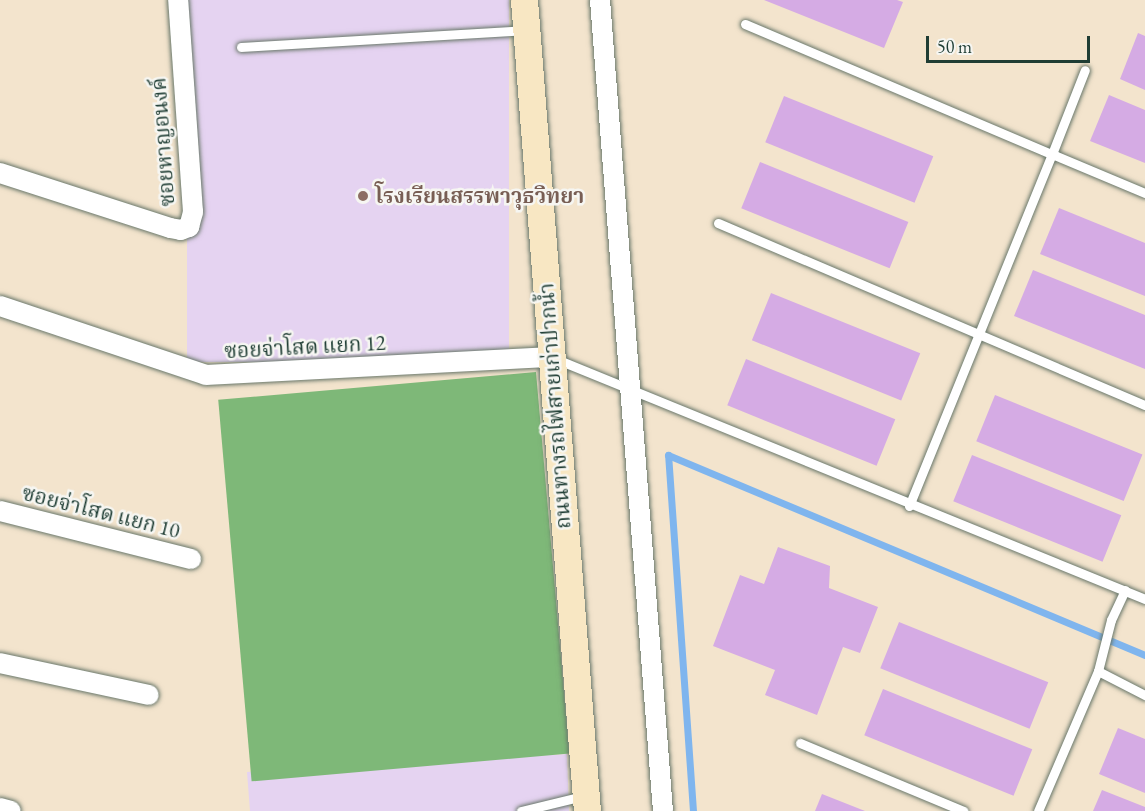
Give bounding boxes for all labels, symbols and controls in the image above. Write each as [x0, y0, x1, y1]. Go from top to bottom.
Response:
scale bar [929, 24, 1092, 62]
text: 50 m [937, 35, 972, 58]
street label: ซอยหาญอนงค์ [146, 77, 180, 207]
place label: โรงเรียนสรรพาวุธวิทยา [375, 183, 584, 209]
marker: โรงเรียนสรรพาวุธวิทยา [356, 189, 370, 203]
street label: ถนนทางรถไฟสายเก่าปากน้ำ [534, 282, 576, 530]
street label: ซอยจ่าโสด แยก 12 [224, 330, 386, 364]
street label: ซอยจ่าโสด แยก 10 [20, 480, 182, 544]

